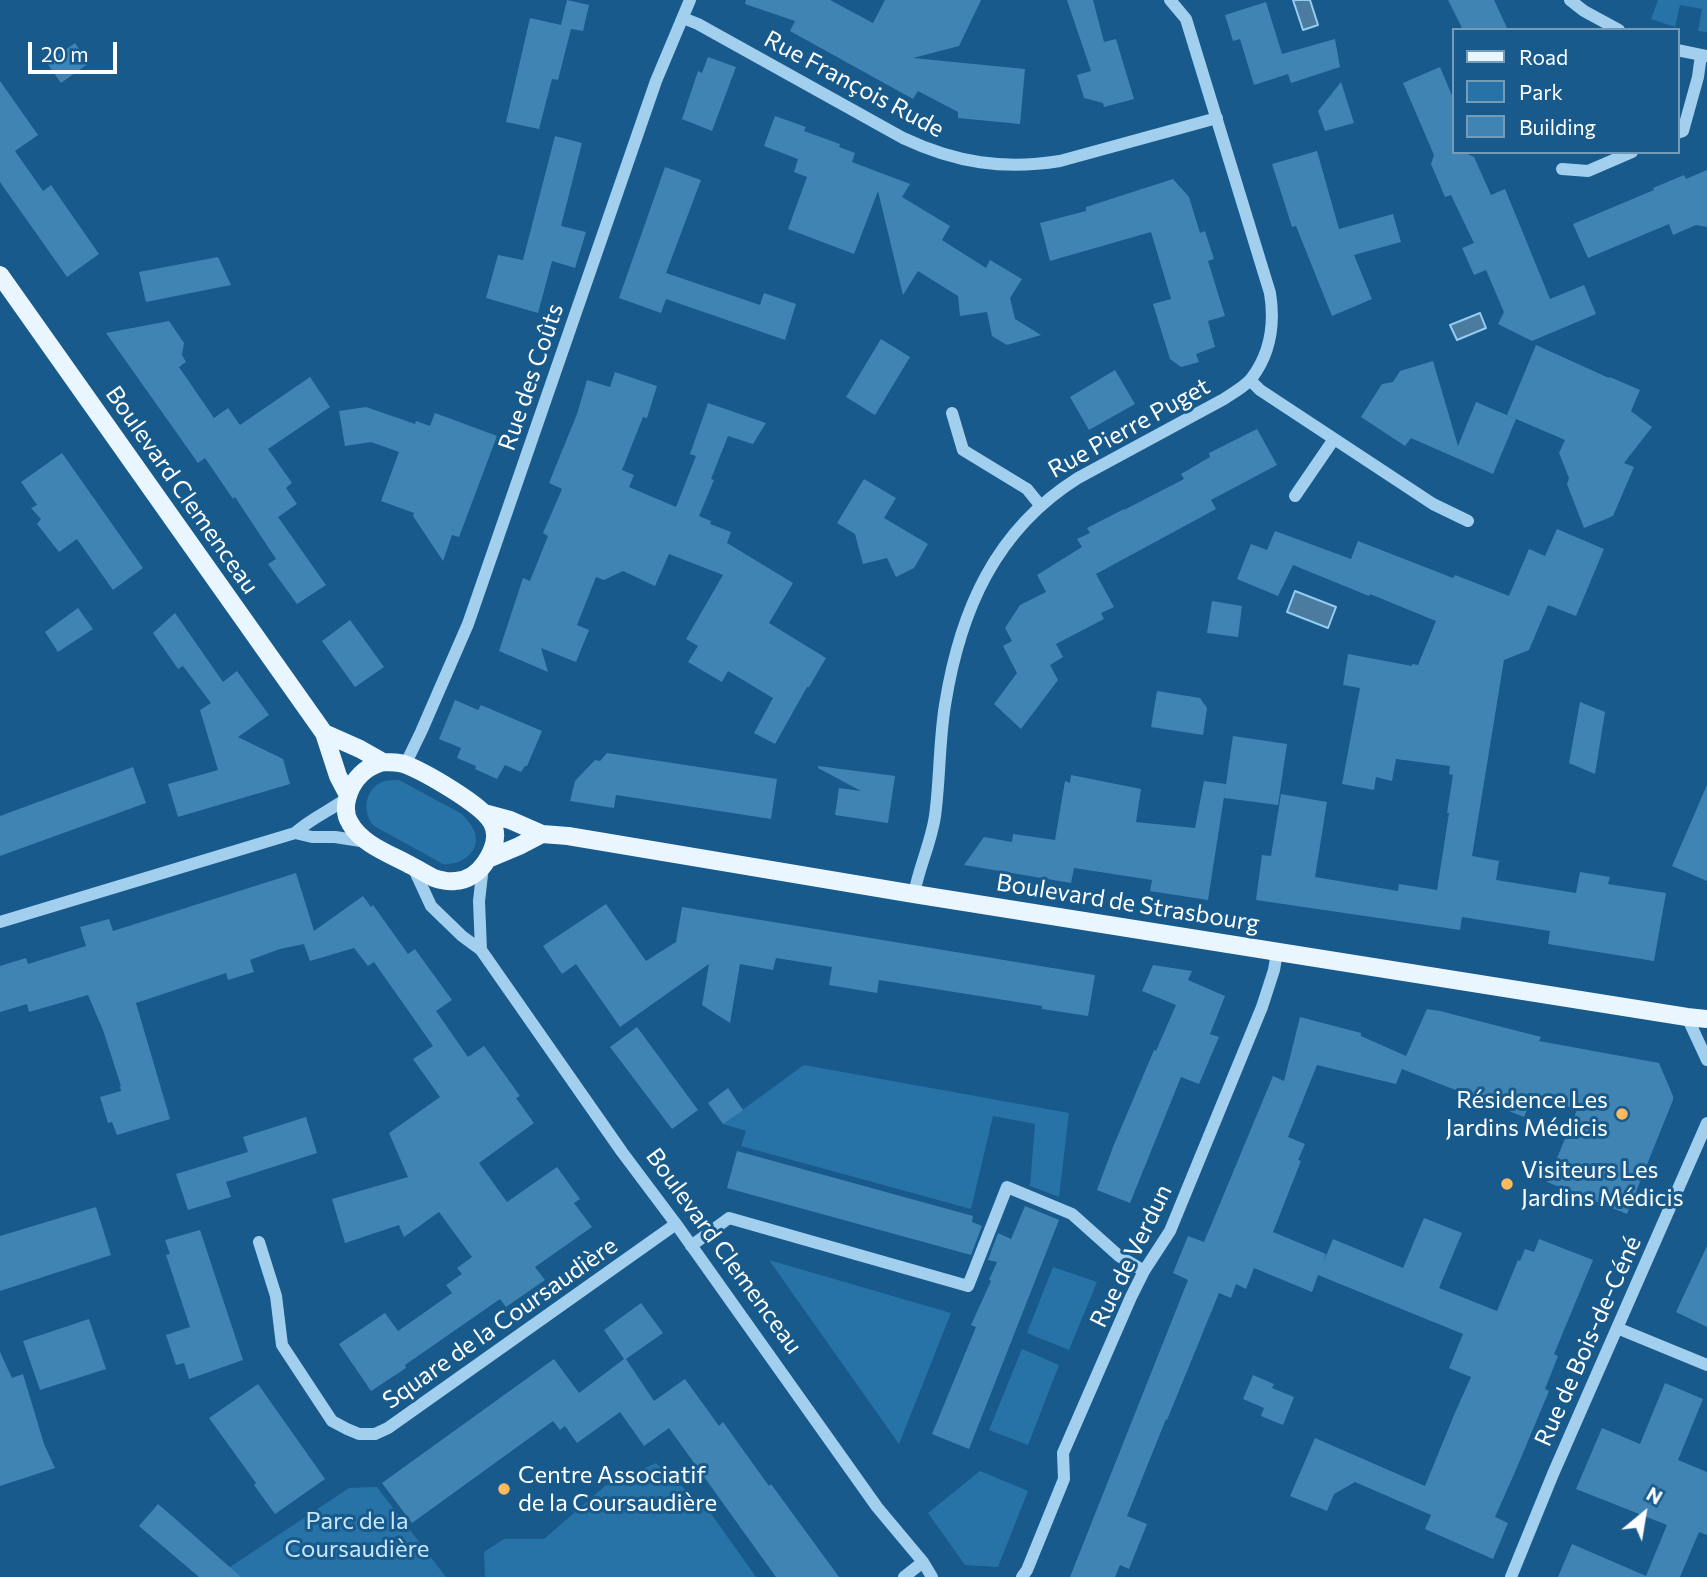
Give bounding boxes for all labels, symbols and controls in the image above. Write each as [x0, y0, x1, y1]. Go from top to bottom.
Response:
street label: Rue François Rude [759, 24, 949, 144]
scale bar [32, 28, 121, 72]
legend [1452, 28, 1679, 154]
text: 20 m [41, 41, 89, 66]
text: Road [1519, 44, 1568, 69]
text: Park [1519, 79, 1563, 104]
text: Building [1519, 114, 1596, 139]
street label: Rue des Coûts [492, 300, 570, 454]
street label: Rue Pierre Puget [1043, 372, 1215, 484]
street label: Boulevard Clemenceau [99, 381, 265, 599]
street label: Boulevard de Strasbourg [994, 868, 1262, 938]
place label: Résidence Les Jardins Médicis [1445, 1086, 1608, 1142]
marker: Résidence Les Jardins Médicis [1614, 1106, 1630, 1122]
street label: Boulevard Clemenceau [640, 1143, 808, 1359]
place label: Visiteurs Les Jardins Médicis [1521, 1156, 1684, 1212]
marker: Visiteurs Les Jardins Médicis [1499, 1176, 1515, 1192]
street label: Rue de Verdun [1084, 1180, 1178, 1332]
street label: Square de la Coursaudière [377, 1231, 623, 1415]
street label: Rue de Bois-de-Céné [1529, 1231, 1647, 1451]
place label: Centre Associatif de la Coursaudière [518, 1461, 717, 1517]
north arrow [1609, 1479, 1679, 1549]
marker: Centre Associatif de la Coursaudière [496, 1481, 512, 1497]
text: N [1643, 1482, 1667, 1509]
park label: Parc de la Coursaudière [285, 1507, 429, 1563]

